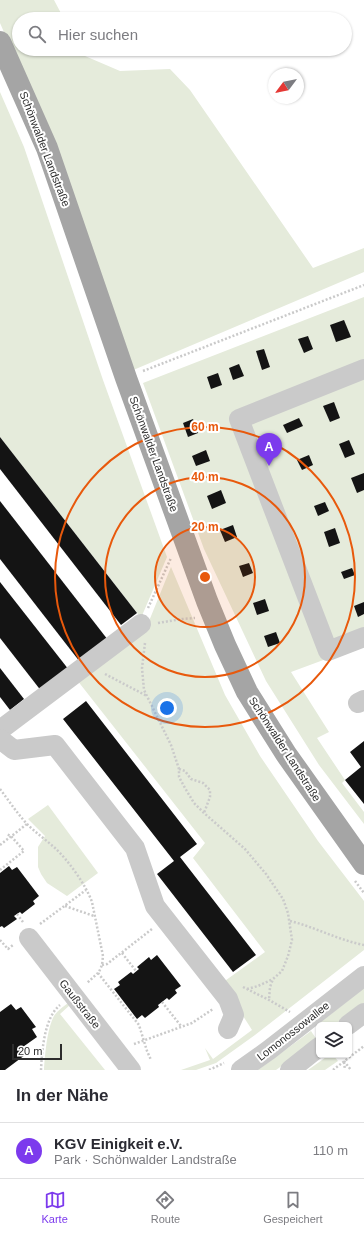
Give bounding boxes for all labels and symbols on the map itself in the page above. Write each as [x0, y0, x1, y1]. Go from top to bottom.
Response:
north arrow [268, 68, 304, 104]
street label: Schönwalder Landstraße [17, 90, 73, 208]
street label: Schönwalder Landstraße [127, 394, 181, 514]
text: 60 m [191, 420, 219, 434]
pin: A [256, 433, 282, 466]
text: 40 m [191, 470, 219, 484]
text: 20 m [191, 520, 219, 534]
centre of rings [198, 570, 212, 584]
street label: Schönwalder Landstraße [247, 694, 323, 804]
your location [157, 698, 177, 718]
street label: Gaußstraße [57, 977, 103, 1031]
street label: Lomonossowallee [255, 999, 331, 1063]
scale bar [12, 1042, 62, 1061]

